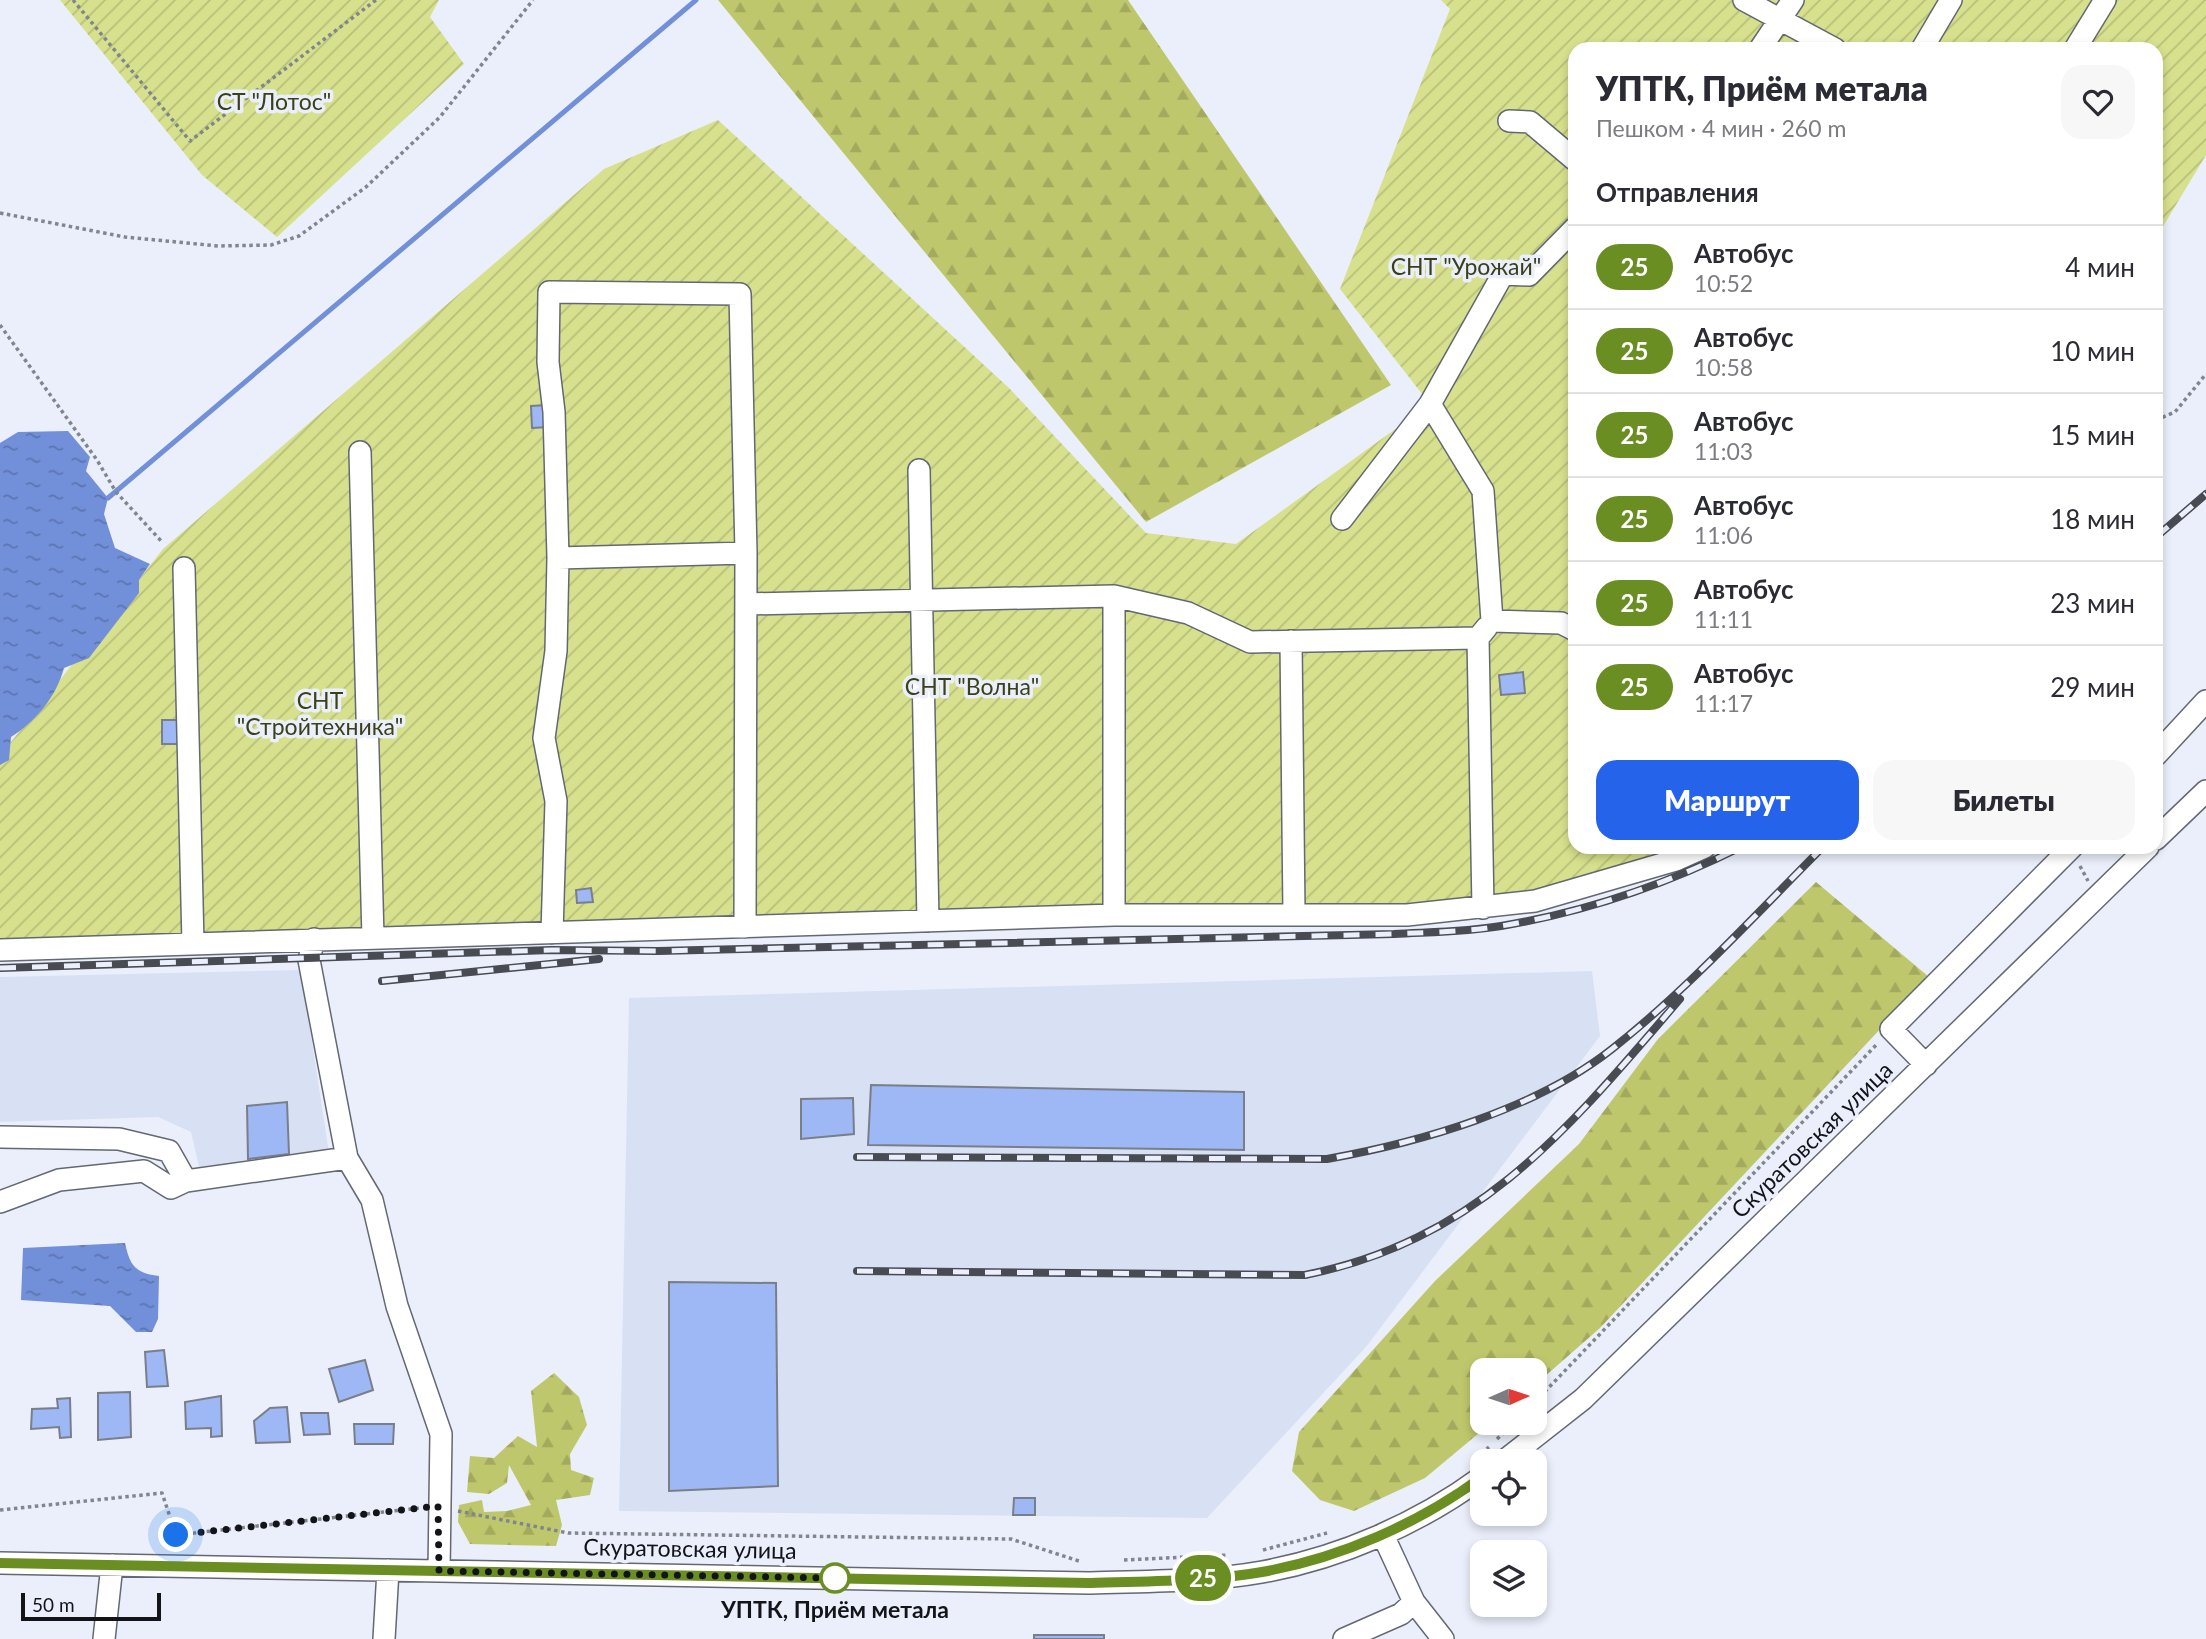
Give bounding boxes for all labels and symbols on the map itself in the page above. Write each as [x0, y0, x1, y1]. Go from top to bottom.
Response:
park label: СТ "Лотос" [217, 87, 331, 115]
park label: СНТ "Урожай" [1391, 252, 1541, 280]
park label: СНТ "Волна" [905, 672, 1039, 700]
park label: СНТ "Стройтехника" [237, 686, 403, 740]
street label: Скуратовская улица [1725, 1055, 1898, 1223]
north arrow [1470, 1358, 1547, 1435]
your location [158, 1517, 193, 1552]
street label: Скуратовская улица [583, 1532, 797, 1564]
line badge: 25 [1172, 1555, 1234, 1601]
marker: УПТК, Приём метала [820, 1563, 850, 1593]
scale bar [21, 1590, 161, 1622]
place label: УПТК, Приём метала [720, 1595, 949, 1623]

